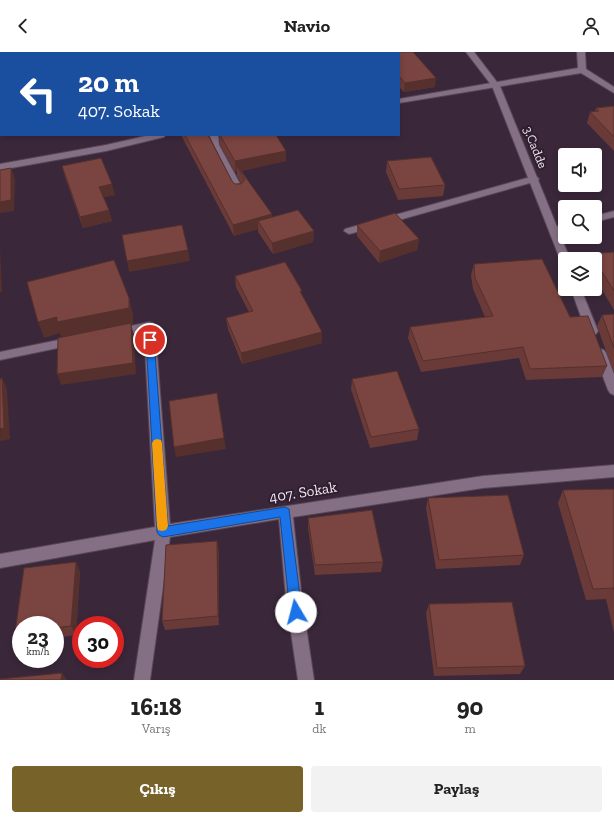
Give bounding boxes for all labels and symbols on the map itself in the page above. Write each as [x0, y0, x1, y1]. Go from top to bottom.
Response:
street label: 3.Cadde [520, 124, 551, 170]
pin [133, 323, 167, 357]
street label: 407. Sokak [268, 478, 338, 506]
position arrow [275, 591, 317, 633]
speed limit sign: 30 [72, 616, 124, 668]

